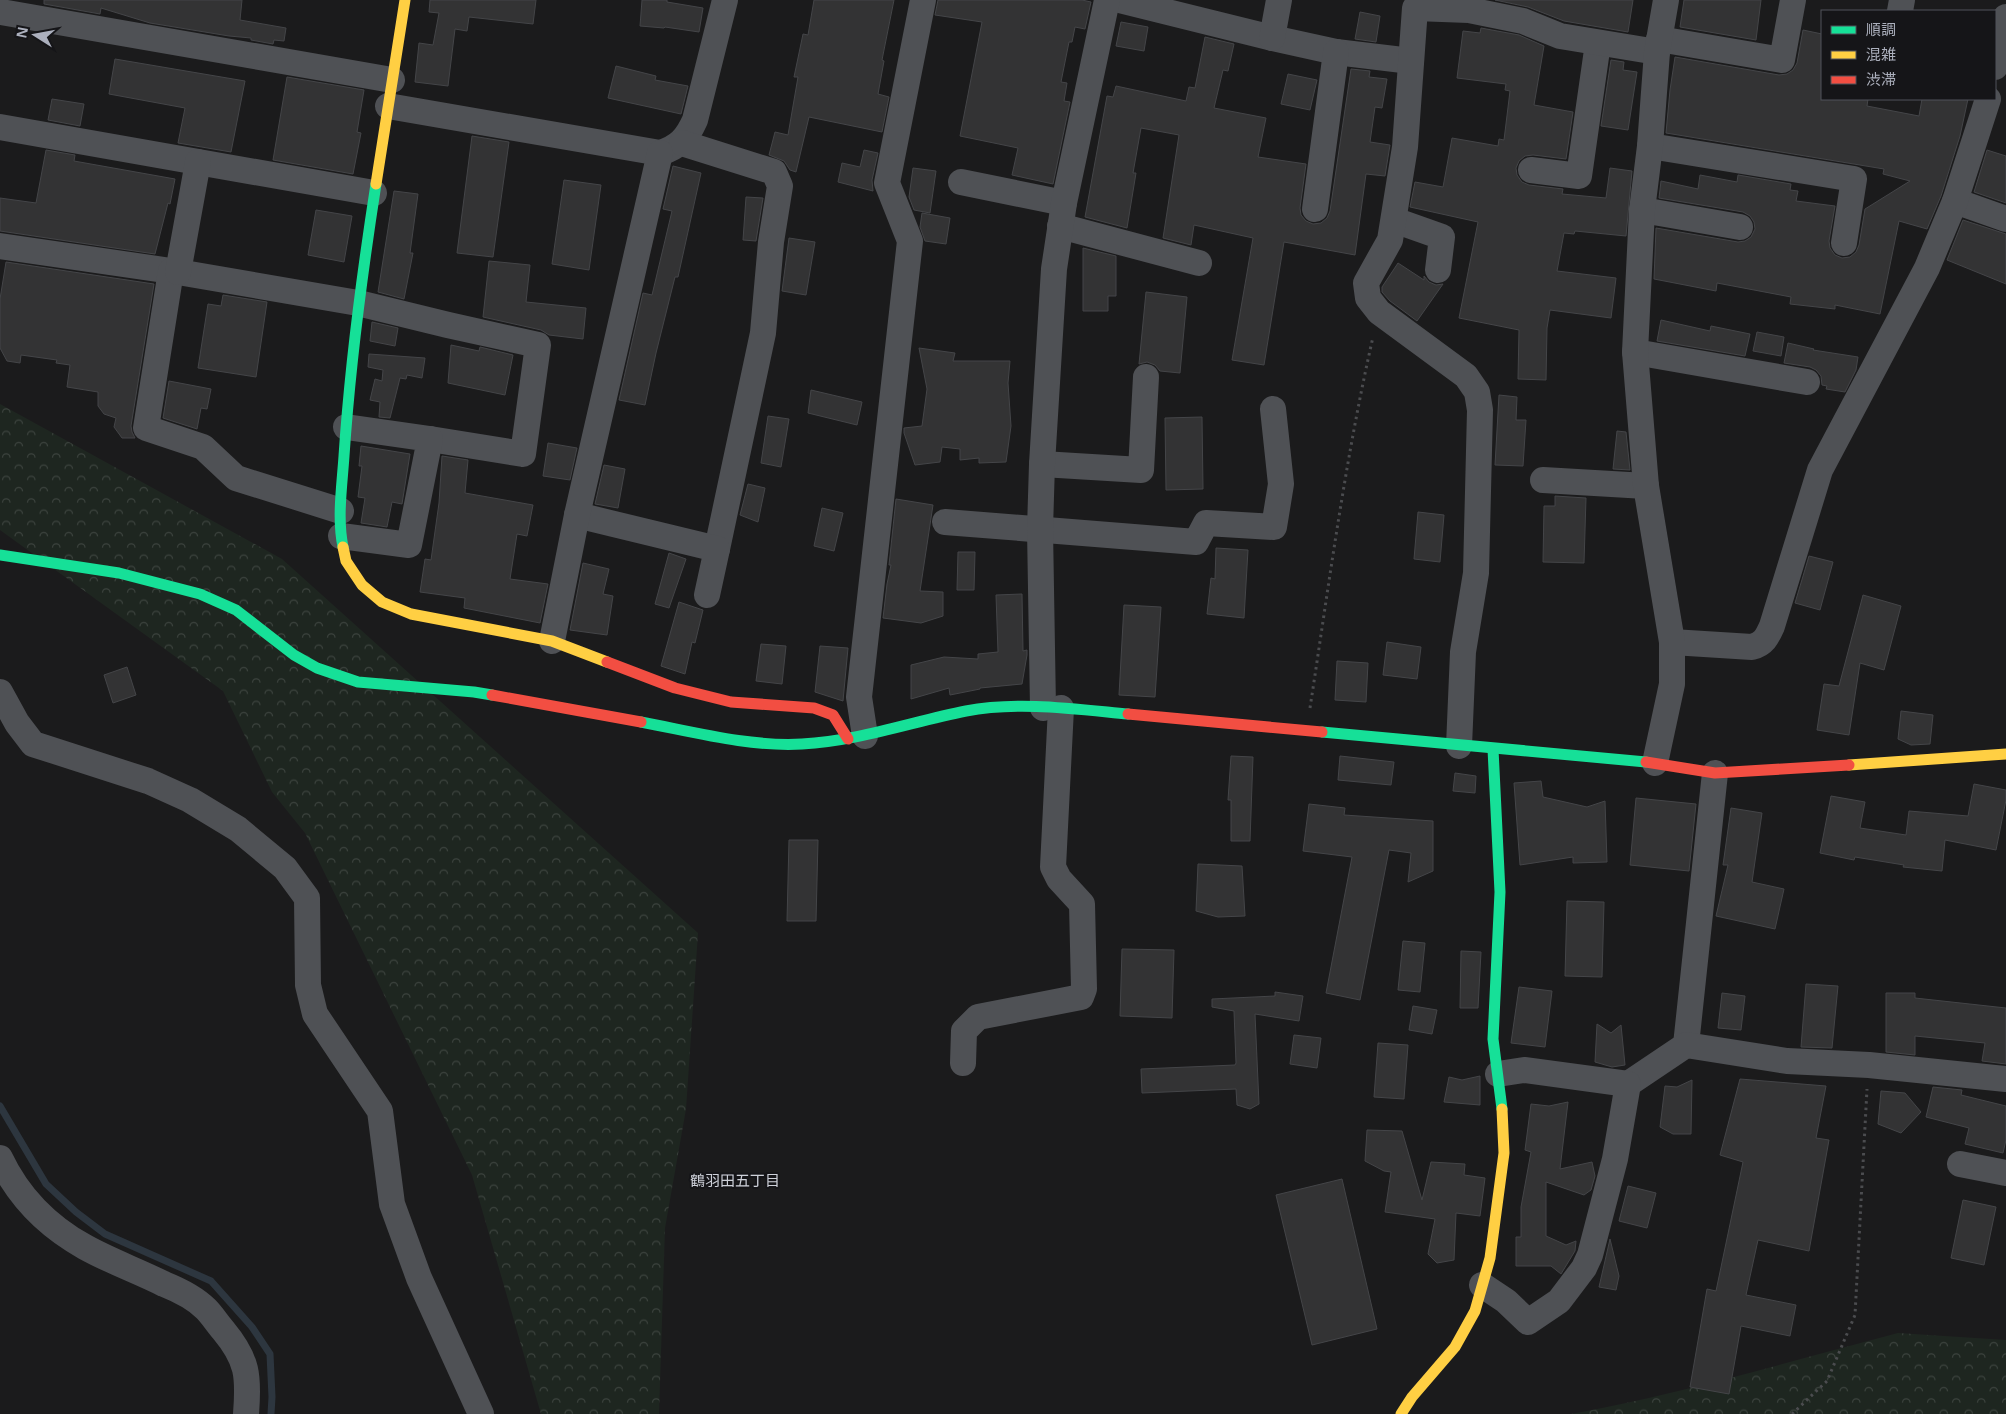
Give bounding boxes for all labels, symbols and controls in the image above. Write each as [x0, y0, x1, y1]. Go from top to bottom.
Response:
north arrow [10, 10, 60, 60]
legend [1821, 10, 1996, 100]
text: 順調 [1866, 19, 1896, 39]
text: N [11, 25, 32, 40]
text: 混雑 [1866, 44, 1896, 64]
text: 渋滞 [1866, 69, 1896, 89]
district label: 鶴羽田五丁目 [690, 1170, 780, 1190]

